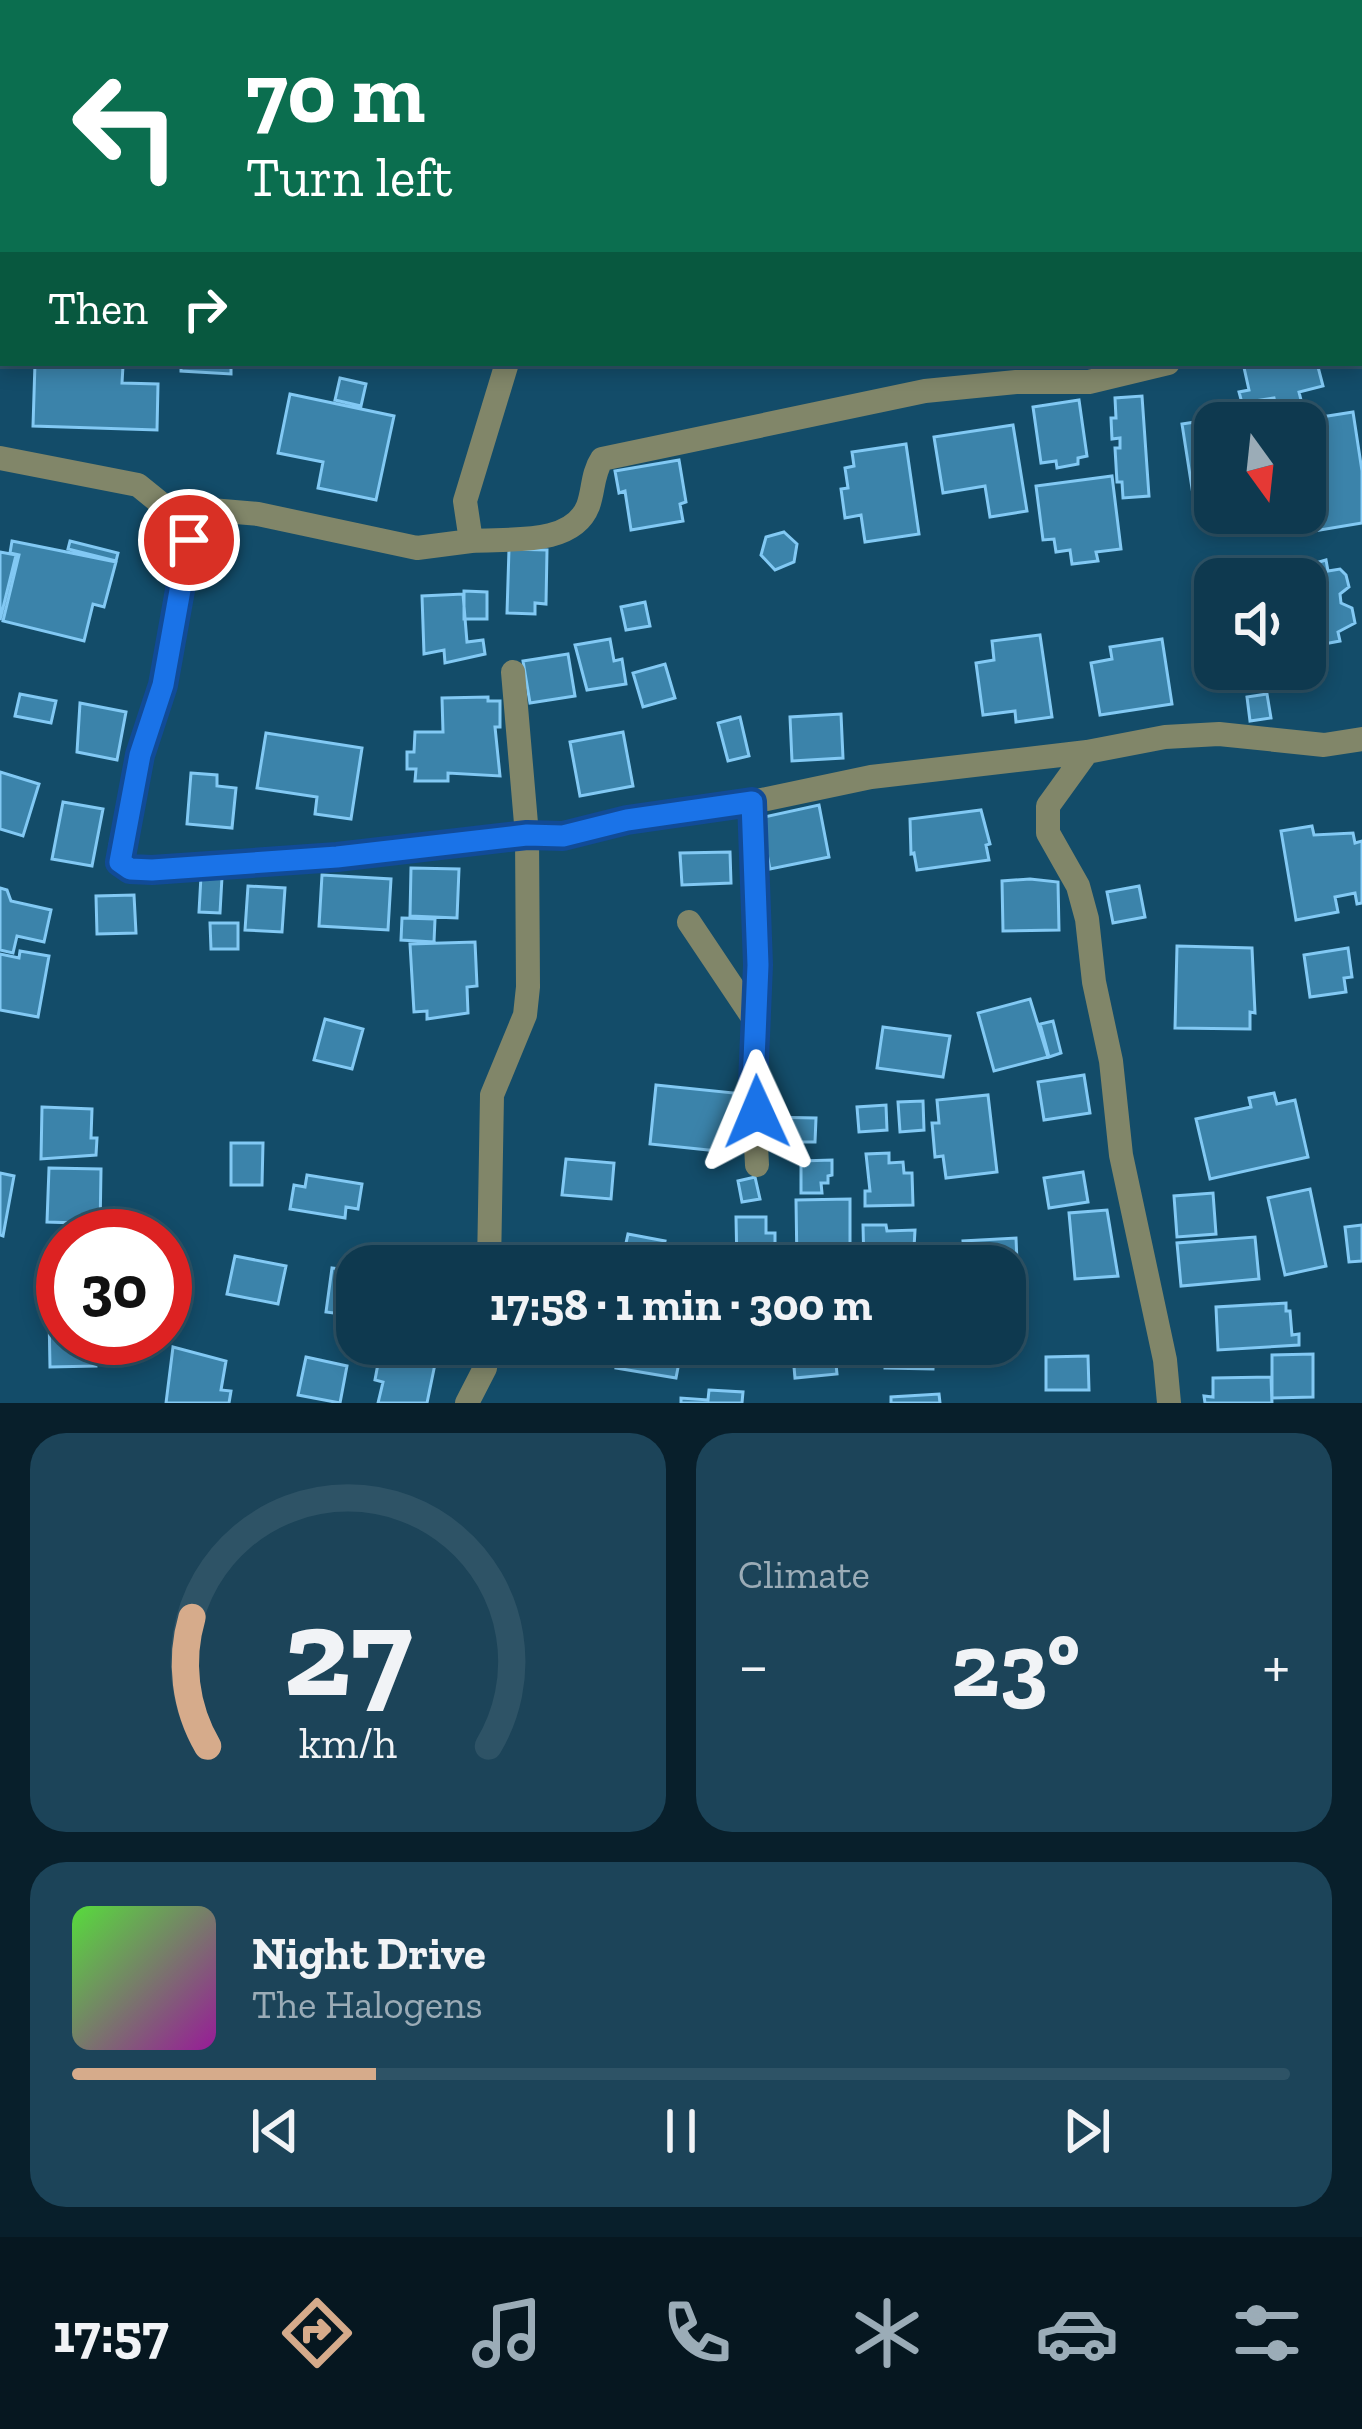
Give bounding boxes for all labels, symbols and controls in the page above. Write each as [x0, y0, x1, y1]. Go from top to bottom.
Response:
text: 70 m [246, 43, 425, 144]
icon: left [48, 48, 204, 204]
text: Turn left [246, 145, 453, 210]
icon: right [172, 276, 238, 342]
text: Then [48, 282, 148, 336]
north arrow [1194, 402, 1326, 534]
map controls [1194, 402, 1326, 690]
pin [138, 489, 240, 591]
icon: arrive [156, 507, 222, 573]
button: sound [1194, 558, 1326, 690]
position arrow [694, 1049, 820, 1175]
speed limit sign: 30 [36, 1209, 192, 1365]
text: 17:58 · 1 min · 300 m [490, 1278, 872, 1332]
text: Climate [738, 1551, 870, 1598]
text: 27 [284, 1577, 413, 1727]
text: 23° [951, 1611, 1080, 1719]
text: − [738, 1626, 769, 1705]
text: + [1262, 1626, 1290, 1705]
text: km/h [299, 1717, 397, 1768]
text: Night Drive [252, 1927, 486, 1981]
text: The Halogens [252, 1981, 483, 2028]
icon: previous [242, 2098, 308, 2164]
icon: pause [648, 2098, 714, 2164]
icon: next [1054, 2098, 1120, 2164]
icon: directions [275, 2291, 359, 2375]
icon: music [465, 2291, 549, 2375]
icon: phone [655, 2291, 739, 2375]
icon: climate [845, 2291, 929, 2375]
icon: car [1035, 2291, 1119, 2375]
icon: filters [1225, 2291, 1309, 2375]
text: 17:57 [53, 2301, 169, 2366]

